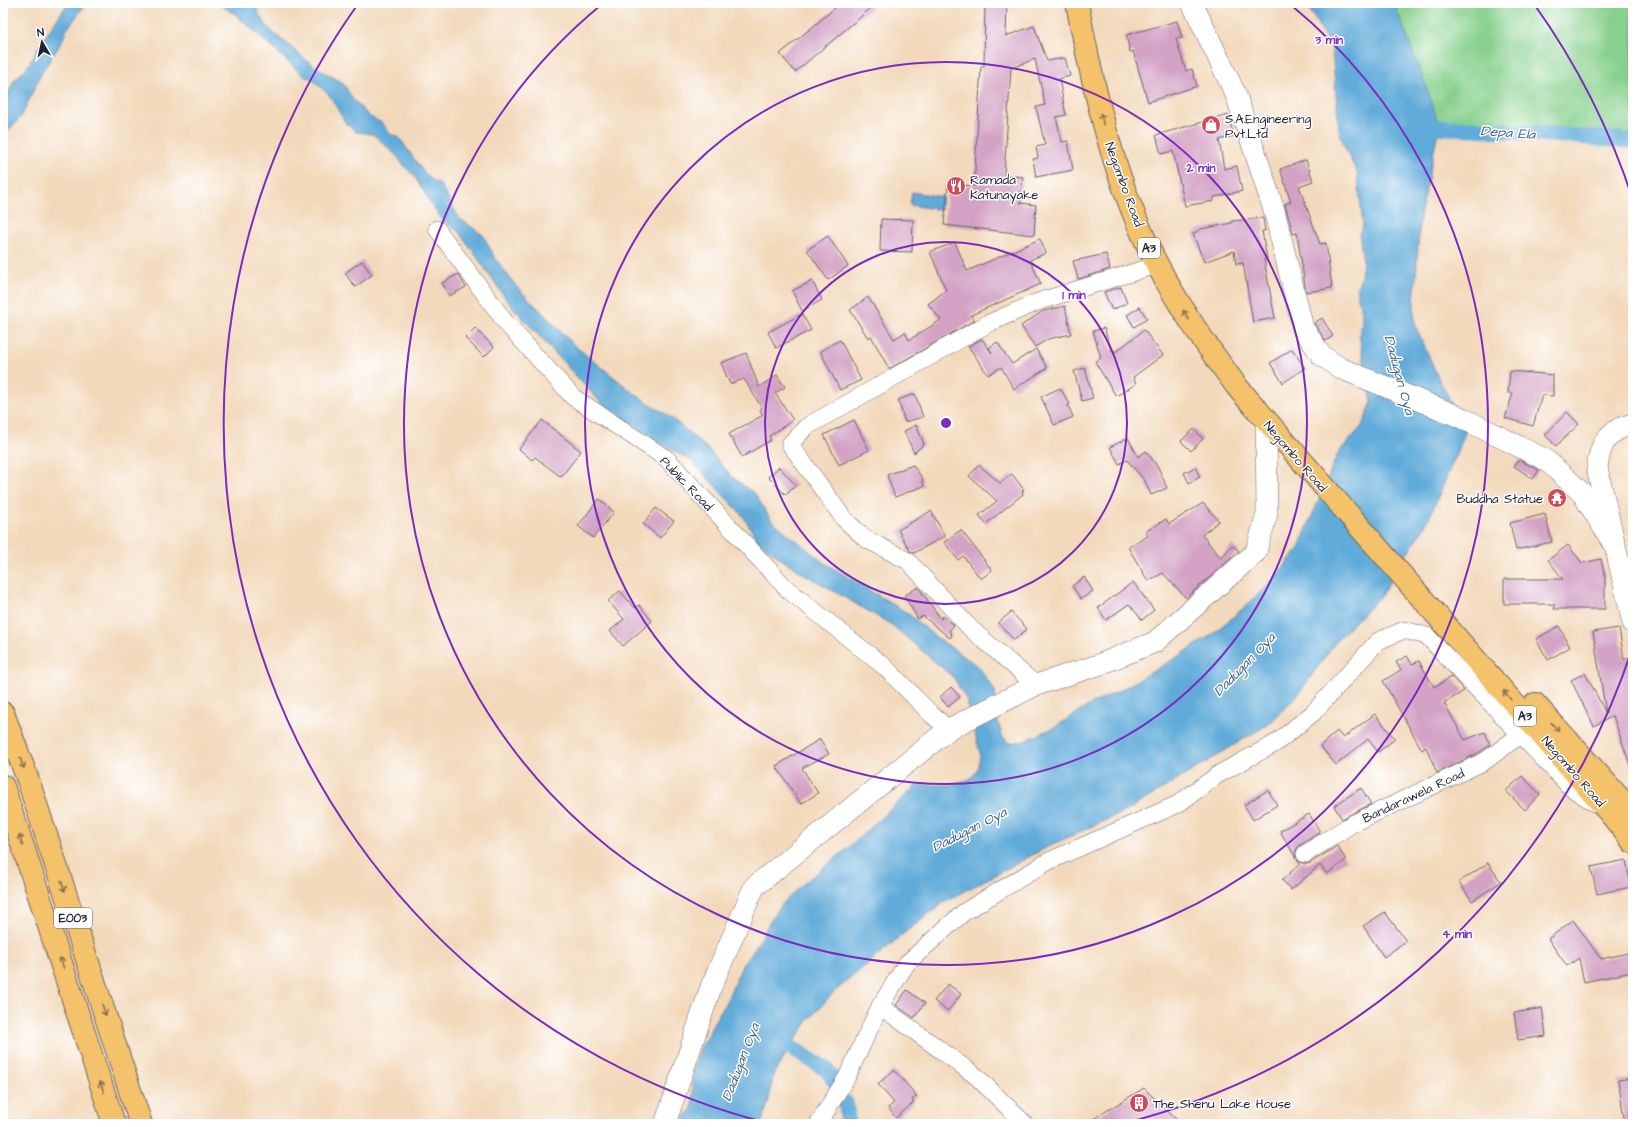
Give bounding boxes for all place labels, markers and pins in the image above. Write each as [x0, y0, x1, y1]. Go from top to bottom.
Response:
place label: S.A.Engineering Pvt.Ltd [1225, 110, 1311, 143]
shop icon: S.A.Engineering Pvt.Ltd [1200, 114, 1222, 136]
place label: Ramada Katunayake [970, 171, 1038, 205]
restaurant icon: Ramada Katunayake [945, 175, 967, 197]
centre of rings [939, 416, 953, 430]
temple icon: Buddha Statue [1546, 487, 1568, 509]
place label: Buddha Statue [1456, 490, 1543, 508]
building icon: The Shenu Lake House [1128, 1092, 1150, 1114]
place label: The Shenu Lake House [1153, 1095, 1291, 1113]

